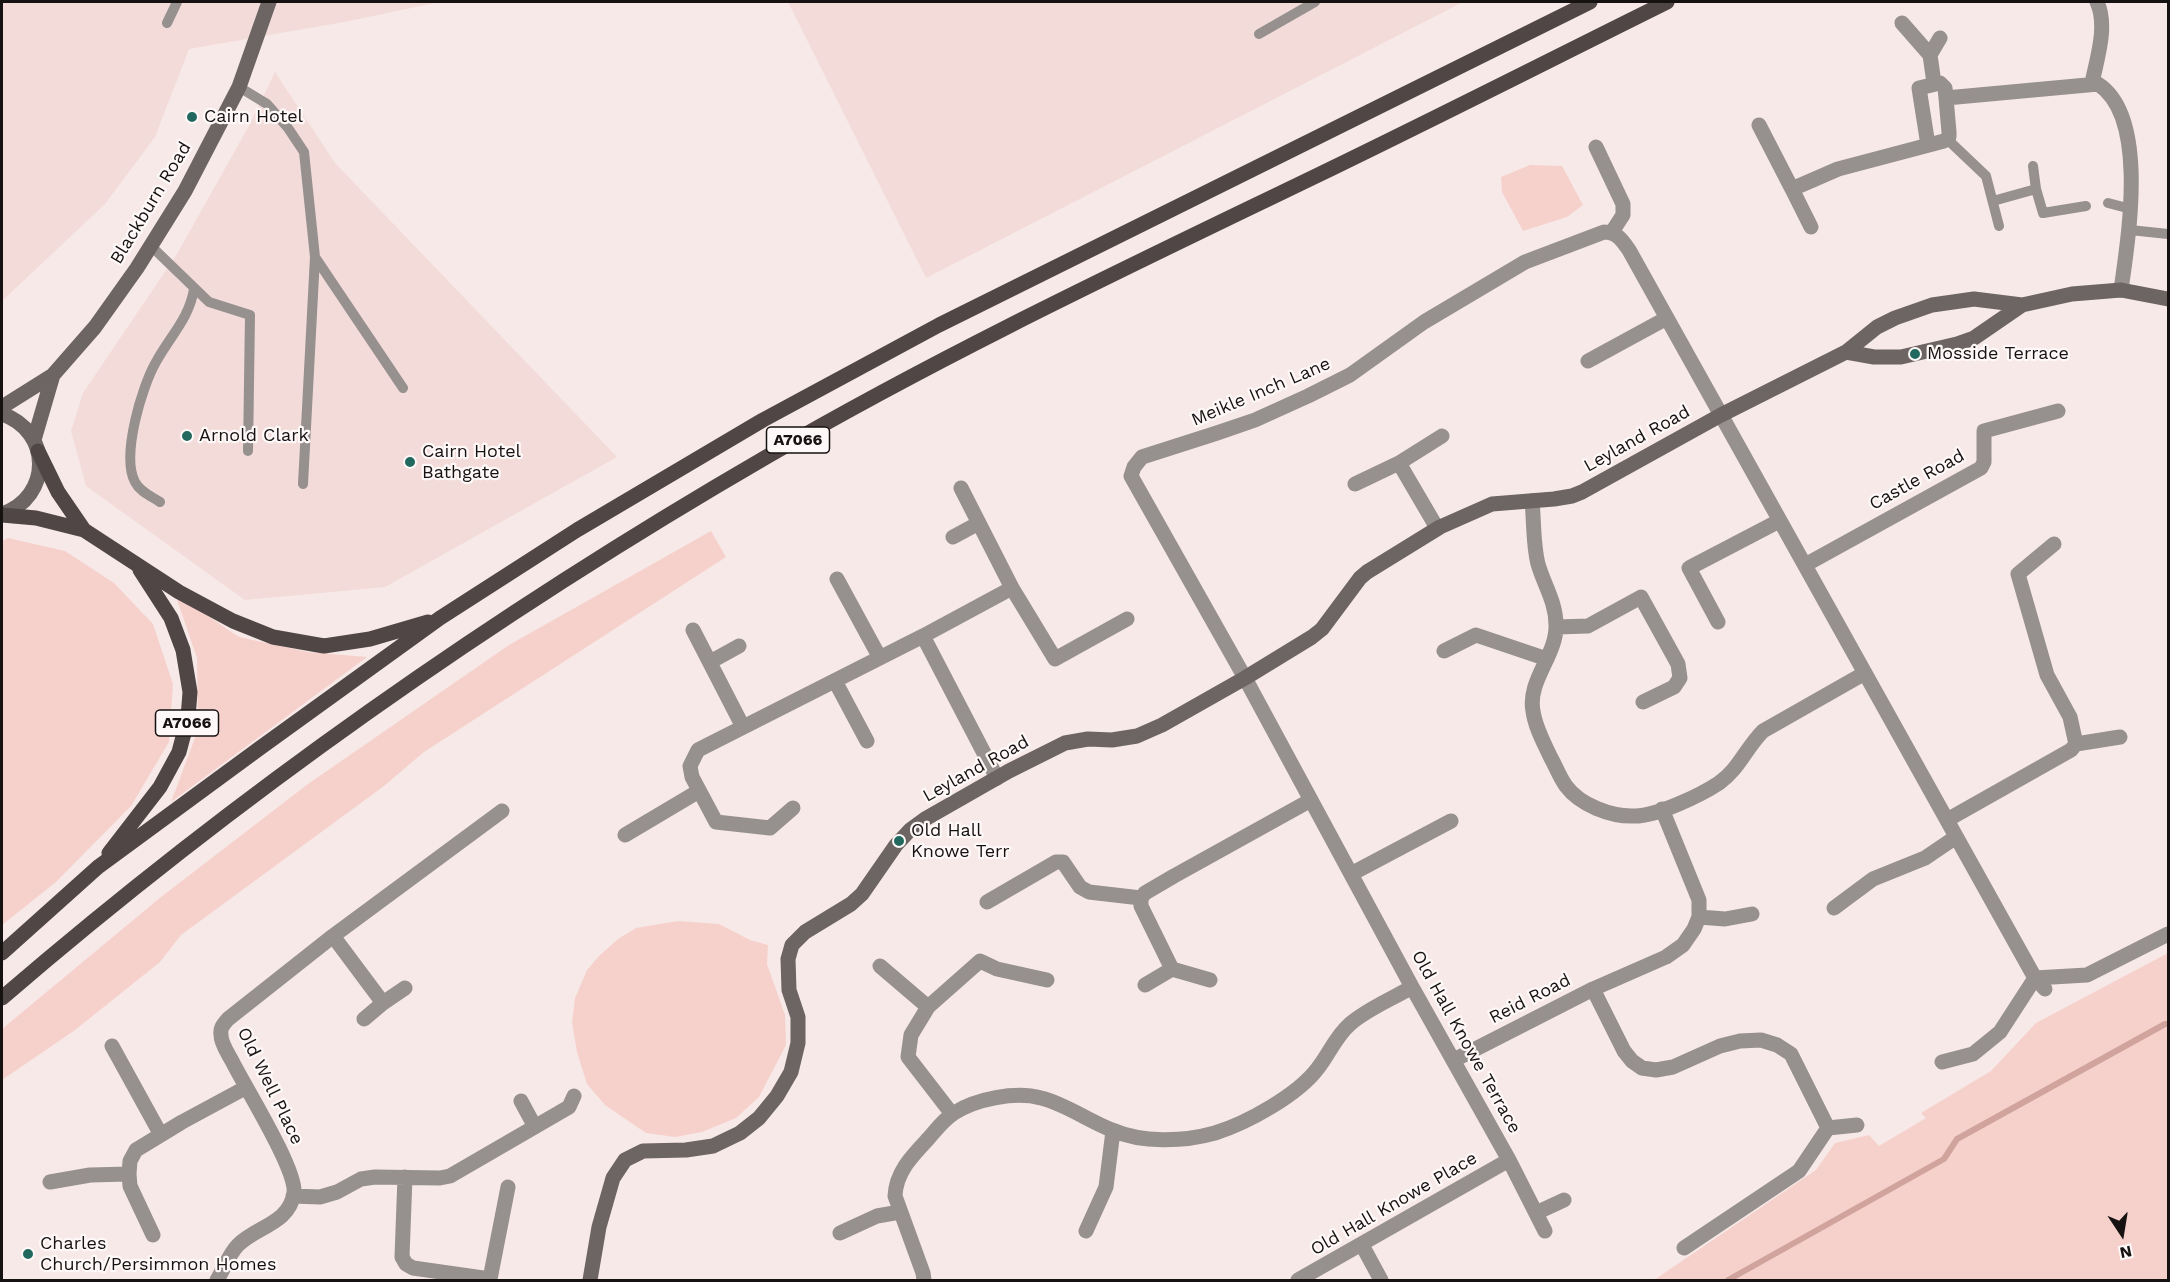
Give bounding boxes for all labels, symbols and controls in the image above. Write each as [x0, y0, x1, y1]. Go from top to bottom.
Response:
place label: Cairn Hotel [204, 106, 303, 128]
marker: Cairn Hotel [185, 110, 199, 124]
street label: Blackburn Road [106, 138, 196, 268]
place label: Mosside Terrace [1927, 343, 2069, 365]
marker: Mosside Terrace [1908, 347, 1922, 361]
street label: Meikle Inch Lane [1188, 353, 1334, 431]
street label: Leyland Road [1580, 401, 1694, 477]
place label: Arnold Clark [199, 425, 309, 447]
road number: A7066 [766, 427, 830, 453]
marker: Arnold Clark [180, 429, 194, 443]
place label: Cairn Hotel Bathgate [422, 441, 521, 484]
street label: Castle Road [1866, 445, 1968, 515]
marker: Cairn Hotel Bathgate [403, 455, 417, 469]
road number: A7066 [156, 710, 219, 736]
street label: Leyland Road [919, 731, 1033, 807]
place label: Old Hall Knowe Terr [911, 820, 1010, 862]
marker: Old Hall Knowe Terr [892, 834, 906, 848]
street label: Old Hall Knowe Terrace [1407, 947, 1525, 1137]
street label: Reid Road [1486, 969, 1574, 1029]
street label: Old Well Place [232, 1024, 308, 1148]
street label: Old Hall Knowe Place [1307, 1147, 1481, 1261]
north arrow [2092, 1204, 2152, 1264]
place label: Charles Church/Persimmon Homes [40, 1233, 276, 1276]
text: N [2118, 1242, 2134, 1263]
marker: Charles Church/Persimmon Homes [21, 1247, 35, 1261]

